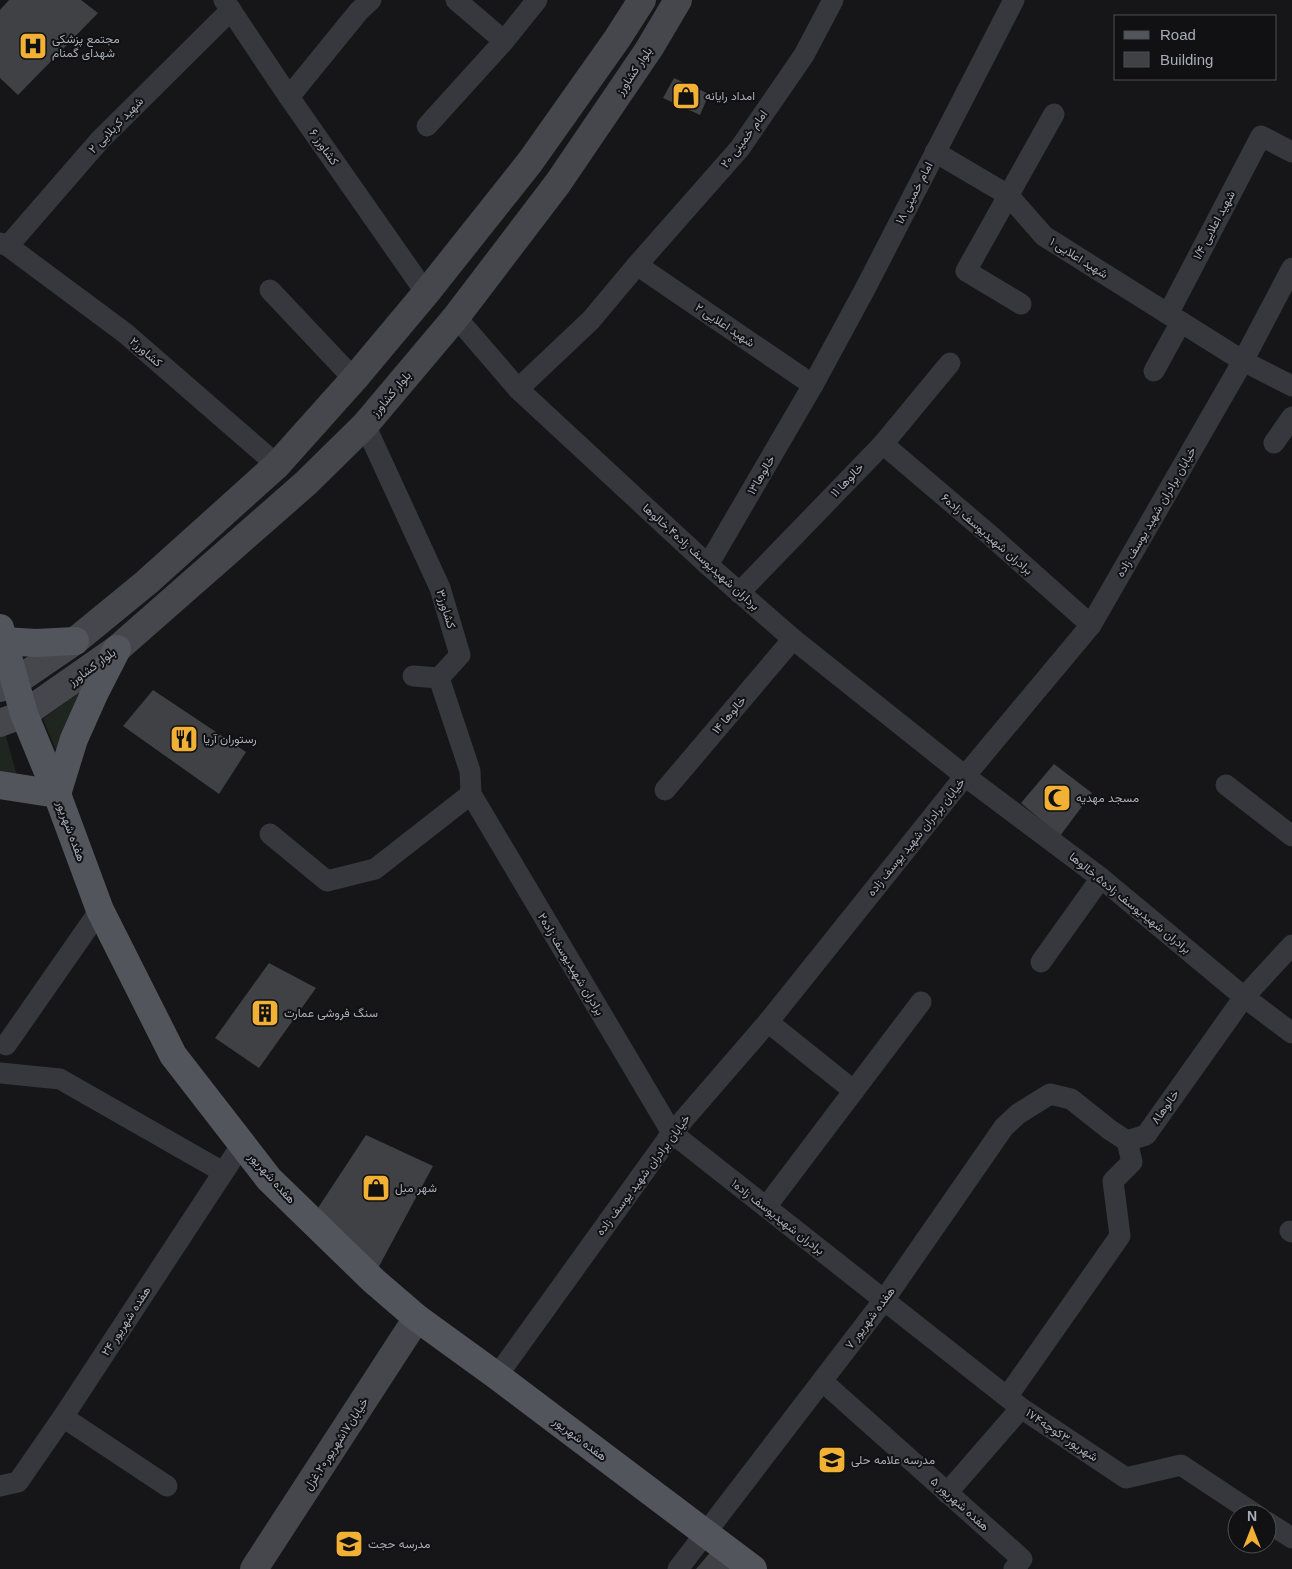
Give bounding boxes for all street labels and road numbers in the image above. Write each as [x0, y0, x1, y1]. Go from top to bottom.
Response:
street label: بلوار کشاورز [612, 44, 656, 99]
street label: شهید کربلایی ۲ [86, 94, 147, 157]
street label: امام خمینی ۲۰ [718, 107, 771, 171]
street label: کشاورز ۶ [306, 126, 342, 168]
street label: امام خمینی ۱۸ [892, 160, 937, 227]
street label: شهید اعلایی ۱/۴ [1190, 188, 1239, 262]
street label: شهید اعلایی ۱ [1047, 235, 1111, 282]
street label: شهید اعلایی ۲ [692, 300, 757, 351]
street label: کشاورز۲ [126, 334, 165, 371]
street label: بلوار کشاورز [367, 368, 415, 421]
street label: خیابان برادران شهید یوسف زاده [1113, 445, 1200, 580]
street label: خالوها۱۳ [744, 453, 779, 498]
street label: خالوها ۱۱ [827, 460, 867, 501]
street label: برادران شهیدیوسف زاده۶ [938, 491, 1036, 578]
street label: برداران شهیدیوسف زاده۴,خالوها [639, 501, 762, 614]
street label: کشاورز۳ [433, 588, 459, 630]
street label: بلوار کشاورز [65, 645, 119, 690]
street label: خالوها ۱۴ [709, 693, 750, 737]
street label: خیابان برادران شهید یوسف زاده [864, 775, 969, 899]
street label: هفده شهریور [52, 798, 88, 864]
street label: برادران شهیدیوسف زاده۵,خالوها [1066, 850, 1194, 957]
street label: برادران شهیدیوسف زاده۲ [534, 910, 607, 1018]
street label: خالوها۸ [1148, 1087, 1183, 1127]
street label: خیابان برادران شهید یوسف زاده [593, 1112, 694, 1239]
street label: هفده شهریور [244, 1149, 298, 1207]
street label: برادران شهیدیوسف زاده۱ [728, 1176, 827, 1258]
street label: هفده شهریور ۲۴ [98, 1284, 154, 1359]
street label: هفده شهریور ۷ [842, 1284, 899, 1352]
street label: خیابان۱۷شهریور۲۰,غزل [301, 1395, 372, 1494]
street label: ۱۷شهریور۳کوچه۴ [1023, 1406, 1101, 1465]
street label: هفده شهریور [549, 1414, 610, 1465]
street label: هفده شهریور ۵ [927, 1474, 992, 1535]

